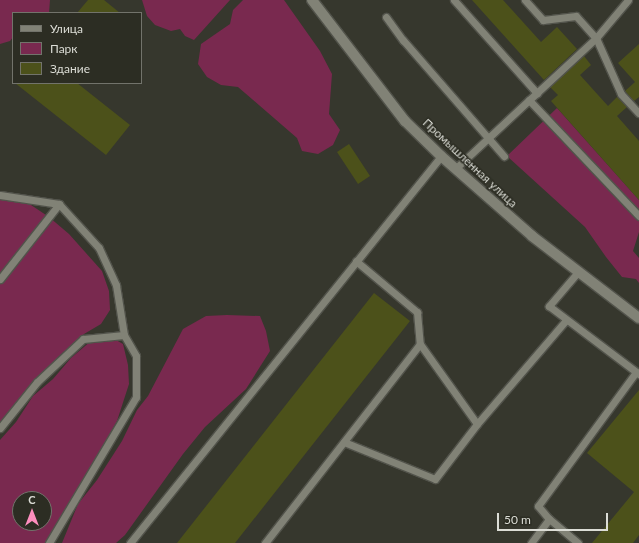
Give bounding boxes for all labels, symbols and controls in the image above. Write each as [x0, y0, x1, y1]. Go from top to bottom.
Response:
legend [12, 12, 142, 84]
text: Улица [50, 21, 83, 36]
text: Парк [50, 41, 78, 56]
text: Здание [50, 61, 90, 76]
street label: Промышленная улица [420, 116, 520, 210]
north arrow [12, 491, 52, 531]
text: С [28, 493, 36, 506]
scale bar [499, 505, 610, 531]
text: 50 m [504, 512, 531, 527]

